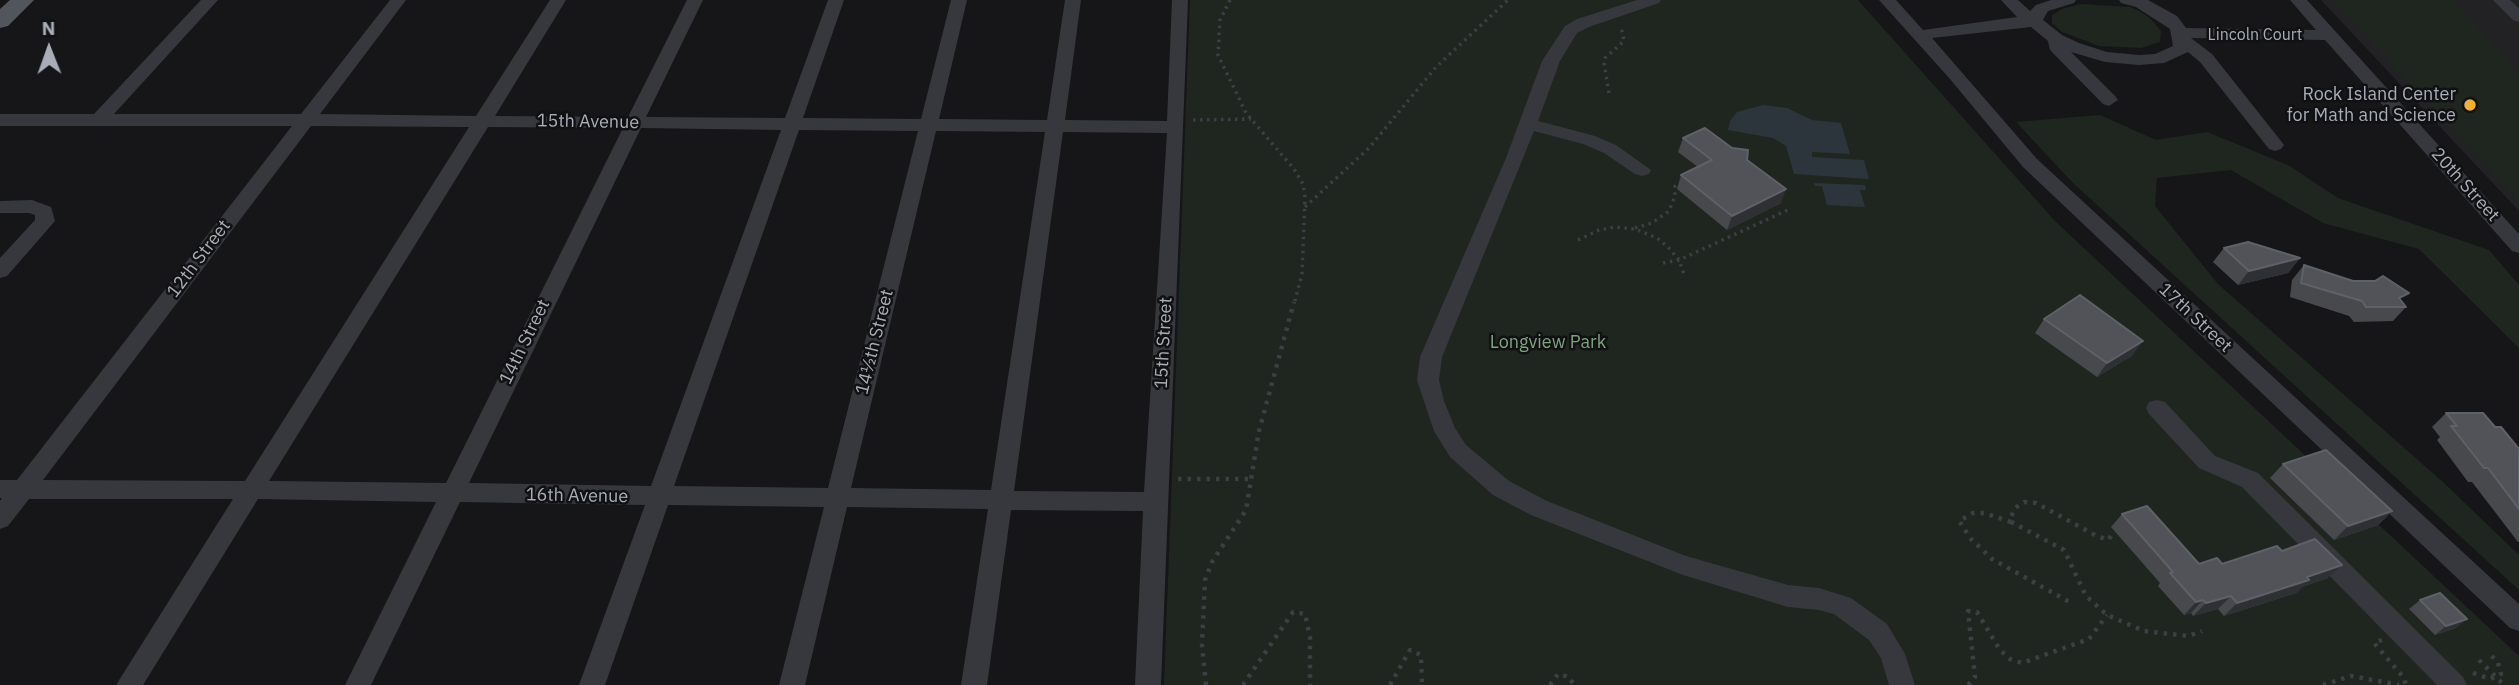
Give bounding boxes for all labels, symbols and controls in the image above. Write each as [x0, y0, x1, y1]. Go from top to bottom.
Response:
north arrow [14, 14, 84, 84]
text: N [42, 16, 56, 40]
street label: Lincoln Court [2208, 25, 2302, 45]
place label: Rock Island Center for Math and Science [2287, 84, 2456, 126]
marker: Rock Island Center for Math and Science [2462, 97, 2478, 113]
street label: 15th Avenue [537, 110, 639, 134]
street label: 20th Street [2426, 144, 2504, 226]
street label: 12th Street [163, 216, 235, 302]
street label: 17th Street [2154, 279, 2236, 357]
street label: 14½th Street [852, 287, 898, 397]
street label: 14th Street [495, 296, 555, 388]
street label: 15th Street [1151, 297, 1177, 389]
park label: Longview Park [1490, 332, 1606, 354]
street label: 16th Avenue [526, 484, 628, 508]

